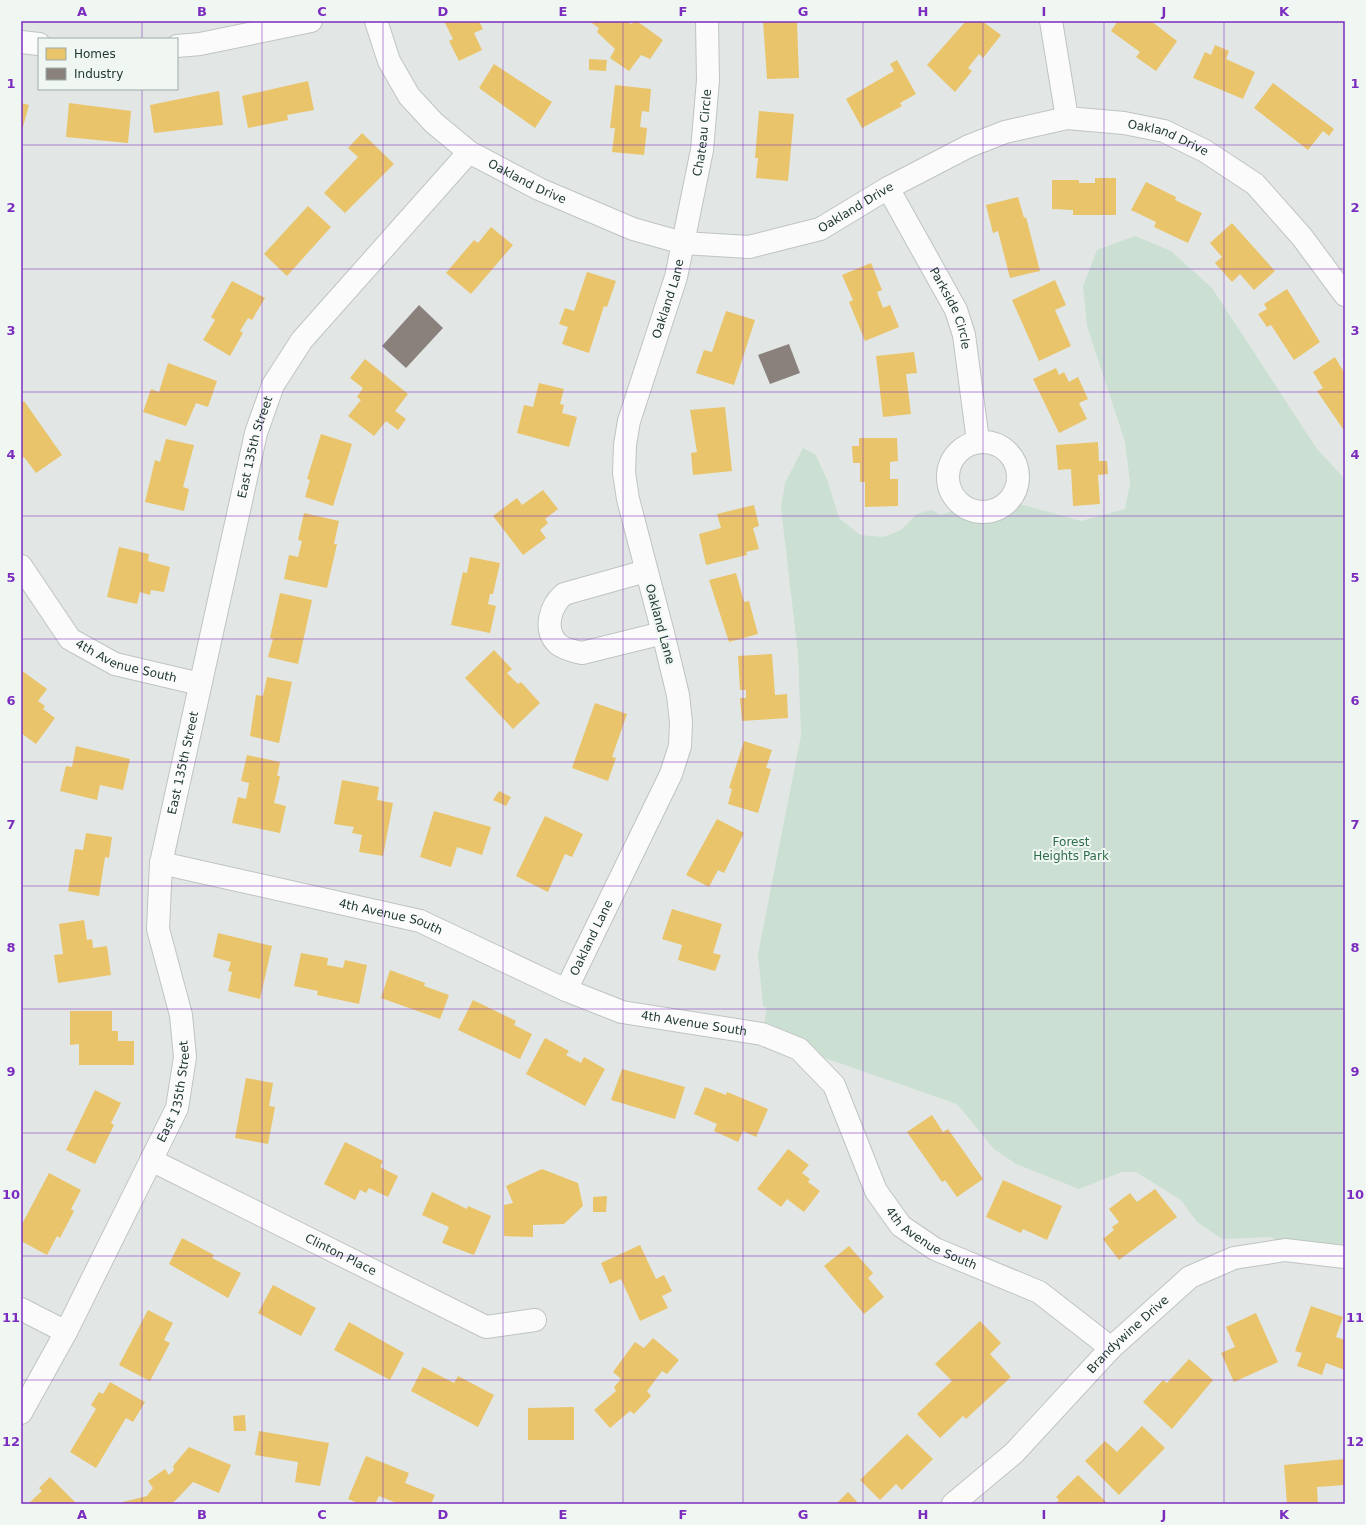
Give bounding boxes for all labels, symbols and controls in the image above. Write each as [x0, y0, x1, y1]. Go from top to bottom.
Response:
text: A [77, 4, 87, 19]
text: B [197, 4, 207, 19]
text: C [317, 4, 327, 19]
text: D [438, 4, 449, 19]
text: E [559, 4, 567, 19]
text: F [679, 4, 687, 19]
text: G [798, 4, 808, 19]
text: H [918, 4, 928, 19]
text: I [1042, 4, 1046, 19]
text: J [1161, 4, 1166, 19]
text: K [1279, 4, 1290, 19]
legend [38, 38, 178, 90]
text: Homes [74, 47, 116, 61]
text: Industry [74, 67, 123, 81]
text: 1 [6, 76, 16, 91]
text: 1 [1350, 76, 1360, 91]
street label: Chateau Circle [690, 88, 714, 178]
street label: Oakland Drive [1126, 117, 1211, 159]
street label: Oakland Drive [486, 156, 568, 207]
street label: Oakland Drive [816, 179, 896, 236]
text: 2 [6, 200, 16, 215]
text: 2 [1350, 200, 1360, 215]
street label: Oakland Lane [649, 258, 686, 340]
street label: Parkside Circle [927, 265, 973, 350]
text: 3 [6, 323, 16, 338]
text: 3 [1350, 323, 1360, 338]
street label: East 135th Street [235, 394, 276, 500]
text: 4 [6, 447, 16, 462]
text: 4 [1350, 447, 1360, 462]
text: 5 [6, 570, 16, 585]
text: 5 [1350, 570, 1360, 585]
street label: Oakland Lane [643, 582, 677, 666]
street label: 4th Avenue South [73, 637, 178, 685]
text: 6 [6, 693, 16, 708]
text: 6 [1350, 693, 1360, 708]
street label: East 135th Street [165, 710, 201, 816]
text: 7 [6, 817, 16, 832]
text: 7 [1350, 817, 1360, 832]
park label: Forest Heights Park [1033, 835, 1109, 863]
street label: 4th Avenue South [337, 896, 445, 938]
street label: Oakland Lane [567, 898, 616, 978]
text: 8 [6, 940, 16, 955]
text: 8 [1350, 940, 1360, 955]
street label: 4th Avenue South [640, 1008, 748, 1039]
street label: East 135th Street [154, 1040, 192, 1145]
text: 9 [6, 1064, 16, 1079]
text: 9 [1350, 1064, 1360, 1079]
text: 10 [2, 1187, 20, 1202]
text: 10 [1346, 1187, 1364, 1202]
street label: 4th Avenue South [883, 1204, 979, 1273]
street label: Clinton Place [303, 1231, 379, 1278]
street label: Brandywine Drive [1084, 1293, 1171, 1376]
text: 11 [2, 1310, 20, 1325]
text: 11 [1346, 1310, 1364, 1325]
text: 12 [2, 1434, 20, 1449]
text: 12 [1346, 1434, 1364, 1449]
text: A [77, 1507, 87, 1522]
text: B [197, 1507, 207, 1522]
text: C [317, 1507, 327, 1522]
text: D [438, 1507, 449, 1522]
text: E [559, 1507, 567, 1522]
text: F [679, 1507, 687, 1522]
text: G [798, 1507, 808, 1522]
text: H [918, 1507, 928, 1522]
text: I [1042, 1507, 1046, 1522]
text: J [1161, 1507, 1166, 1522]
text: K [1279, 1507, 1290, 1522]

